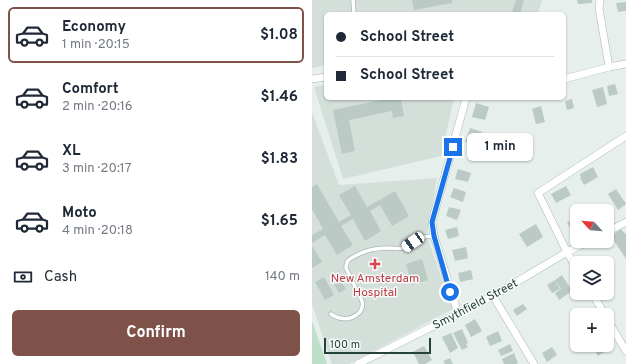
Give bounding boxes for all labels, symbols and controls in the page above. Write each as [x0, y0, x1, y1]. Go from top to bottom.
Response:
icon: car [14, 17, 50, 53]
text: Economy [62, 18, 126, 37]
text: $1.08 [260, 26, 298, 45]
text: School Street [360, 28, 454, 47]
text: 1 min · 20:15 [62, 37, 130, 53]
text: School Street [360, 66, 454, 85]
icon: car [14, 79, 50, 115]
text: Comfort [62, 80, 119, 99]
text: $1.46 [260, 88, 298, 107]
text: 2 min · 20:16 [62, 99, 133, 115]
callout: 1 min [467, 133, 533, 161]
route end [444, 138, 462, 156]
text: 1 min [484, 139, 516, 155]
icon: car [14, 141, 50, 177]
text: XL [62, 142, 80, 161]
text: $1.83 [261, 150, 298, 169]
text: 3 min · 20:17 [62, 161, 131, 177]
icon: car [14, 203, 50, 239]
text: Moto [62, 204, 97, 223]
north arrow [570, 204, 614, 248]
map controls [570, 204, 614, 352]
text: $1.65 [261, 212, 298, 231]
text: 4 min · 20:18 [62, 223, 133, 239]
car [400, 230, 426, 254]
button: layers [570, 256, 614, 300]
marker: New Amsterdam Hospital [369, 258, 381, 270]
icon: cash [12, 266, 34, 288]
text: Cash [44, 268, 77, 287]
text: 140 m [265, 269, 300, 285]
place label: New Amsterdam Hospital [331, 271, 419, 301]
street label: Smythfield Street [430, 276, 521, 334]
route start [441, 283, 459, 301]
button: + [570, 308, 614, 352]
button: Confirm [12, 310, 300, 356]
scale bar [324, 336, 431, 355]
text: 100 m [330, 338, 360, 352]

